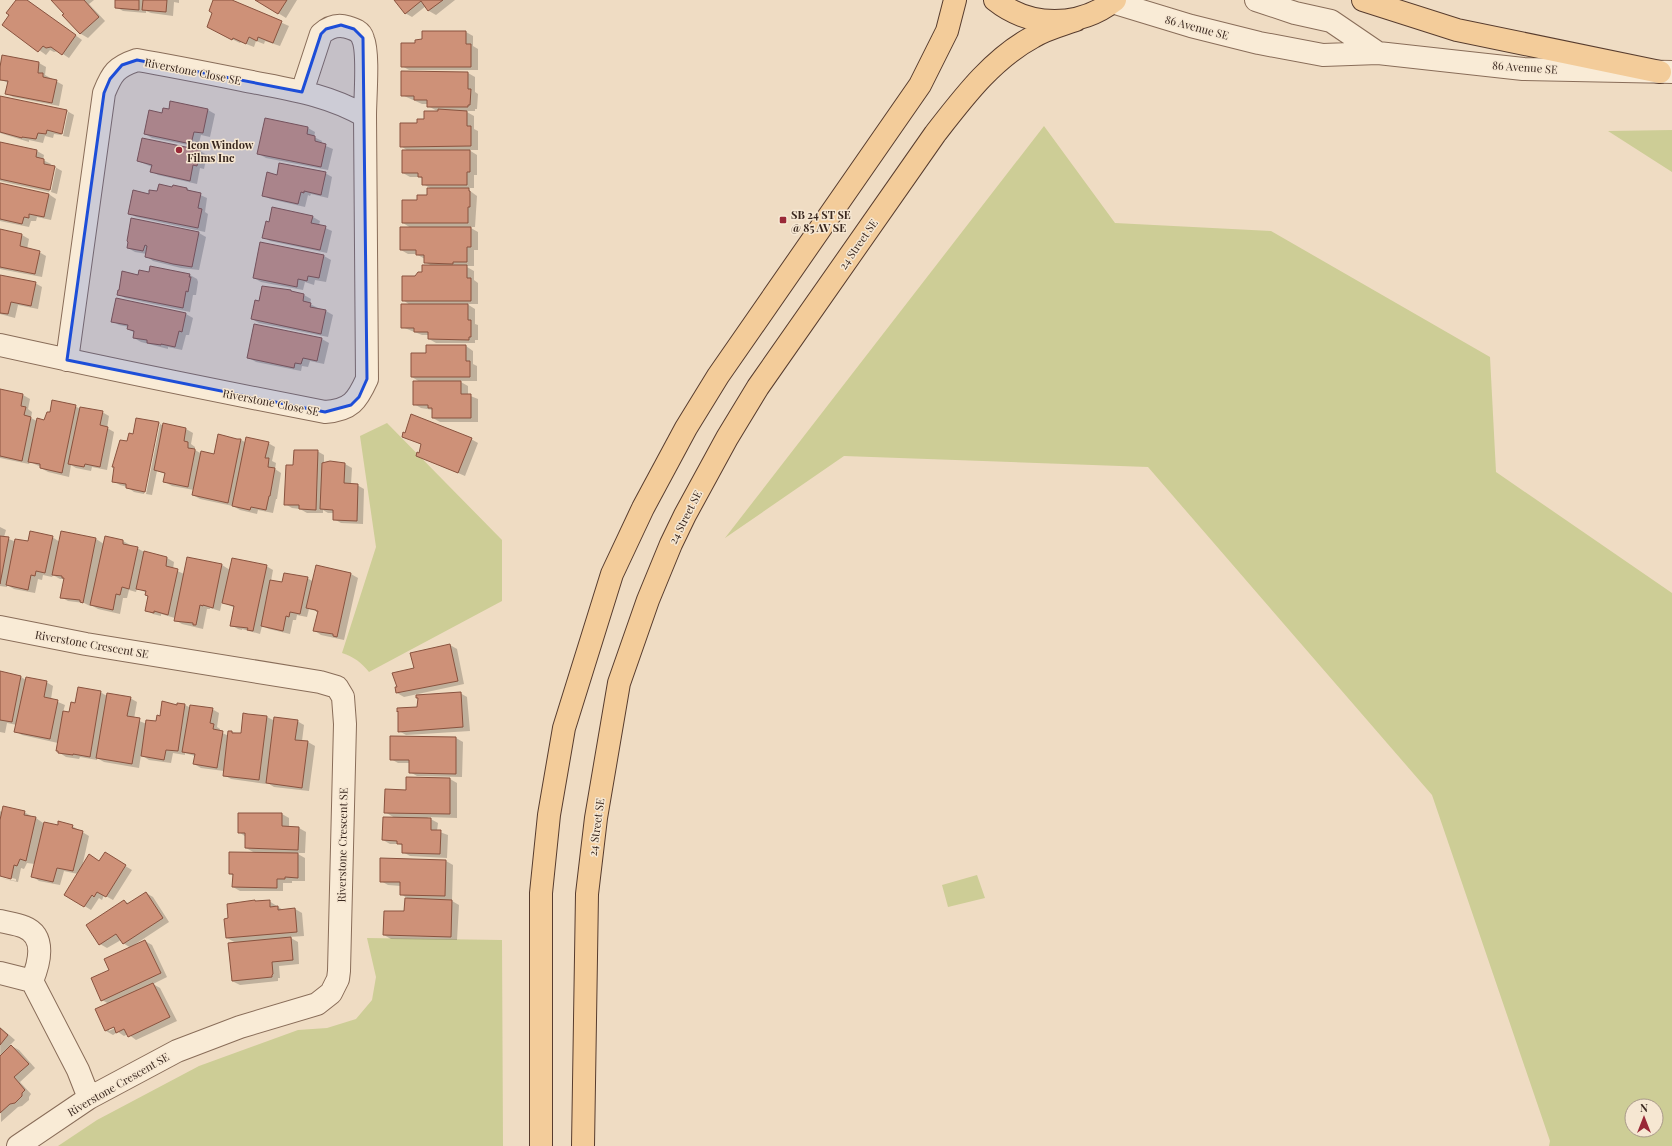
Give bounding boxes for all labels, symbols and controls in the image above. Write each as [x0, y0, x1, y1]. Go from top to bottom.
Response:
street label: 86 Avenue SE [1163, 11, 1231, 43]
street label: Riverstone Close SE [143, 54, 243, 88]
street label: 86 Avenue SE [1492, 57, 1558, 77]
place label: Icon Window Films Inc [187, 137, 254, 165]
marker: Icon Window Films Inc [174, 145, 184, 155]
place label: SB 24 ST SE @ 85 AV SE [791, 207, 851, 235]
marker: SB 24 ST SE @ 85 AV SE [778, 215, 788, 225]
street label: 24 Street SE [835, 216, 881, 272]
street label: Riverstone Close SE [221, 385, 321, 419]
street label: 24 Street SE [665, 487, 705, 546]
street label: Riverstone Crescent SE [34, 627, 150, 661]
street label: Riverstone Crescent SE [333, 787, 351, 903]
street label: 24 Street SE [585, 797, 608, 857]
street label: Riverstone Crescent SE [64, 1049, 172, 1119]
north arrow [1624, 1098, 1664, 1138]
text: N [1640, 1100, 1648, 1115]

